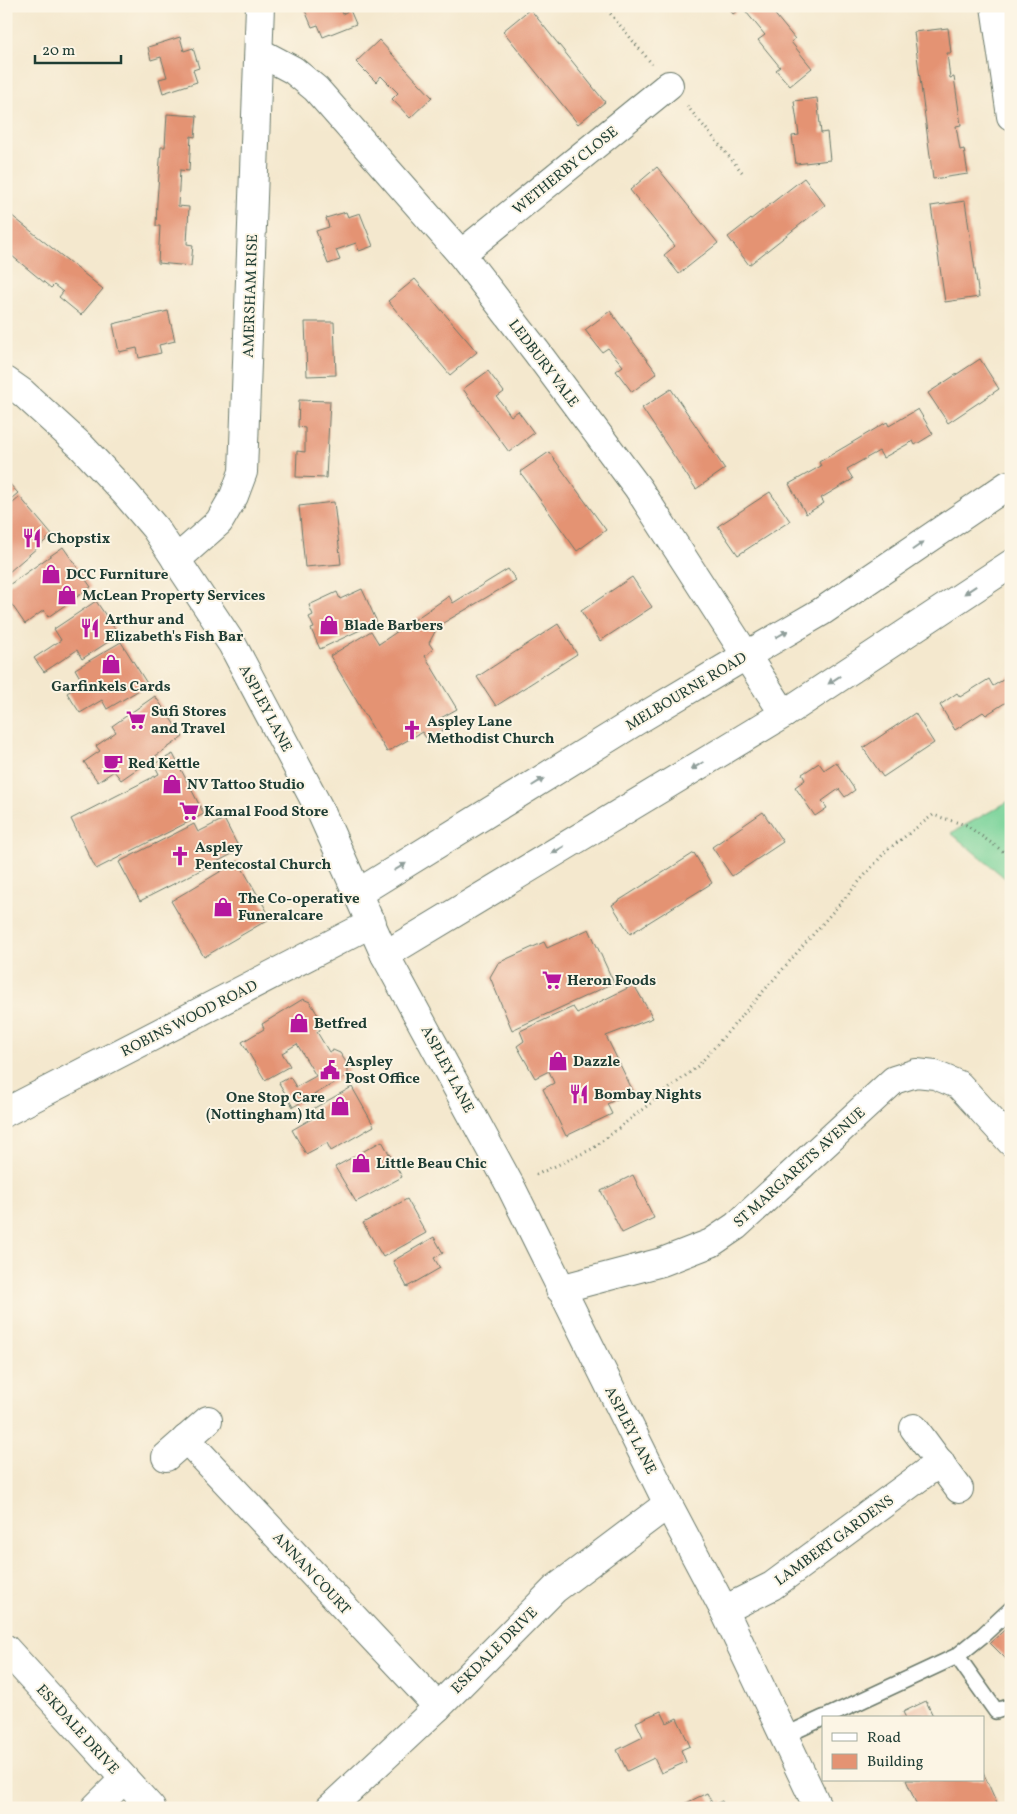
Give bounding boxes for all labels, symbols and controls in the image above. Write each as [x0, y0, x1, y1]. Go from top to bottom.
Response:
scale bar [35, 32, 121, 64]
text: 20 m [42, 41, 75, 62]
street label: WETHERBY CLOSE [509, 122, 623, 220]
street label: AMERSHAM RISE [239, 234, 264, 358]
street label: LEDBURY VALE [503, 316, 583, 412]
restaurant icon: Chopstix [21, 527, 43, 549]
place label: Chopstix [47, 529, 111, 550]
one-way arrow [911, 541, 925, 551]
shop icon: DCC Furniture [40, 563, 62, 585]
place label: DCC Furniture [66, 565, 169, 586]
shop icon: McLean Property Services [56, 584, 78, 606]
one-way arrow [963, 585, 976, 594]
place label: McLean Property Services [82, 586, 265, 607]
place label: Arthur and Elizabeth's Fish Bar [105, 610, 243, 648]
shop icon: Blade Barbers [318, 614, 340, 636]
place label: Blade Barbers [344, 616, 443, 637]
restaurant icon: Arthur and Elizabeth's Fish Bar [79, 617, 101, 639]
one-way arrow [775, 630, 789, 639]
street label: MELBOURNE ROAD [622, 648, 751, 737]
shop icon: Garfinkels Cards [100, 653, 122, 675]
street label: ASPLEY LANE [233, 661, 296, 756]
one-way arrow [828, 675, 841, 685]
place label: Garfinkels Cards [51, 677, 171, 698]
place label: Sufi Stores and Travel [151, 702, 227, 740]
supermarket icon: Sufi Stores and Travel [125, 709, 147, 731]
place label: Aspley Lane Methodist Church [427, 712, 555, 750]
church icon: Aspley Lane Methodist Church [401, 719, 423, 741]
cafe icon: Red Kettle [102, 752, 124, 774]
place label: Red Kettle [128, 754, 200, 775]
one-way arrow [690, 762, 703, 771]
shop icon: NV Tattoo Studio [161, 773, 183, 795]
place label: NV Tattoo Studio [187, 775, 305, 796]
one-way arrow [531, 777, 545, 786]
supermarket icon: Kamal Food Store [178, 800, 200, 822]
place label: Kamal Food Store [204, 802, 329, 823]
place label: Aspley Pentecostal Church [195, 838, 332, 876]
church icon: Aspley Pentecostal Church [169, 845, 191, 867]
one-way arrow [551, 846, 564, 855]
one-way arrow [393, 863, 407, 872]
place label: The Co-operative Funeralcare [238, 889, 360, 927]
shop icon: The Co-operative Funeralcare [212, 896, 234, 918]
supermarket icon: Heron Foods [541, 969, 563, 991]
place label: Heron Foods [567, 971, 656, 992]
street label: ROBINS WOOD ROAD [118, 976, 262, 1063]
shop icon: Betfred [288, 1012, 310, 1034]
place label: Betfred [314, 1014, 367, 1035]
street label: ASPLEY LANE [415, 1022, 478, 1117]
shop icon: Dazzle [547, 1050, 569, 1072]
place label: Aspley Post Office [345, 1052, 420, 1090]
place label: Dazzle [573, 1052, 621, 1073]
public building icon: Aspley Post Office [319, 1059, 341, 1081]
restaurant icon: Bombay Nights [568, 1083, 590, 1105]
place label: Bombay Nights [594, 1085, 702, 1106]
place label: One Stop Care (Nottingham) ltd [206, 1088, 325, 1126]
shop icon: One Stop Care (Nottingham) ltd [329, 1095, 351, 1117]
street label: ST MARGARETS AVENUE [729, 1103, 871, 1233]
shop icon: Little Beau Chic [350, 1152, 372, 1174]
place label: Little Beau Chic [376, 1154, 487, 1175]
street label: ASPLEY LANE [599, 1383, 661, 1478]
street label: LAMBERT GARDENS [771, 1491, 899, 1592]
street label: ANNAN COURT [267, 1528, 355, 1620]
street label: ESKDALE DRIVE [447, 1603, 543, 1699]
street label: ESKDALE DRIVE [31, 1680, 123, 1780]
legend [822, 1716, 984, 1782]
text: Road [867, 1728, 901, 1749]
text: Building [867, 1752, 924, 1773]

